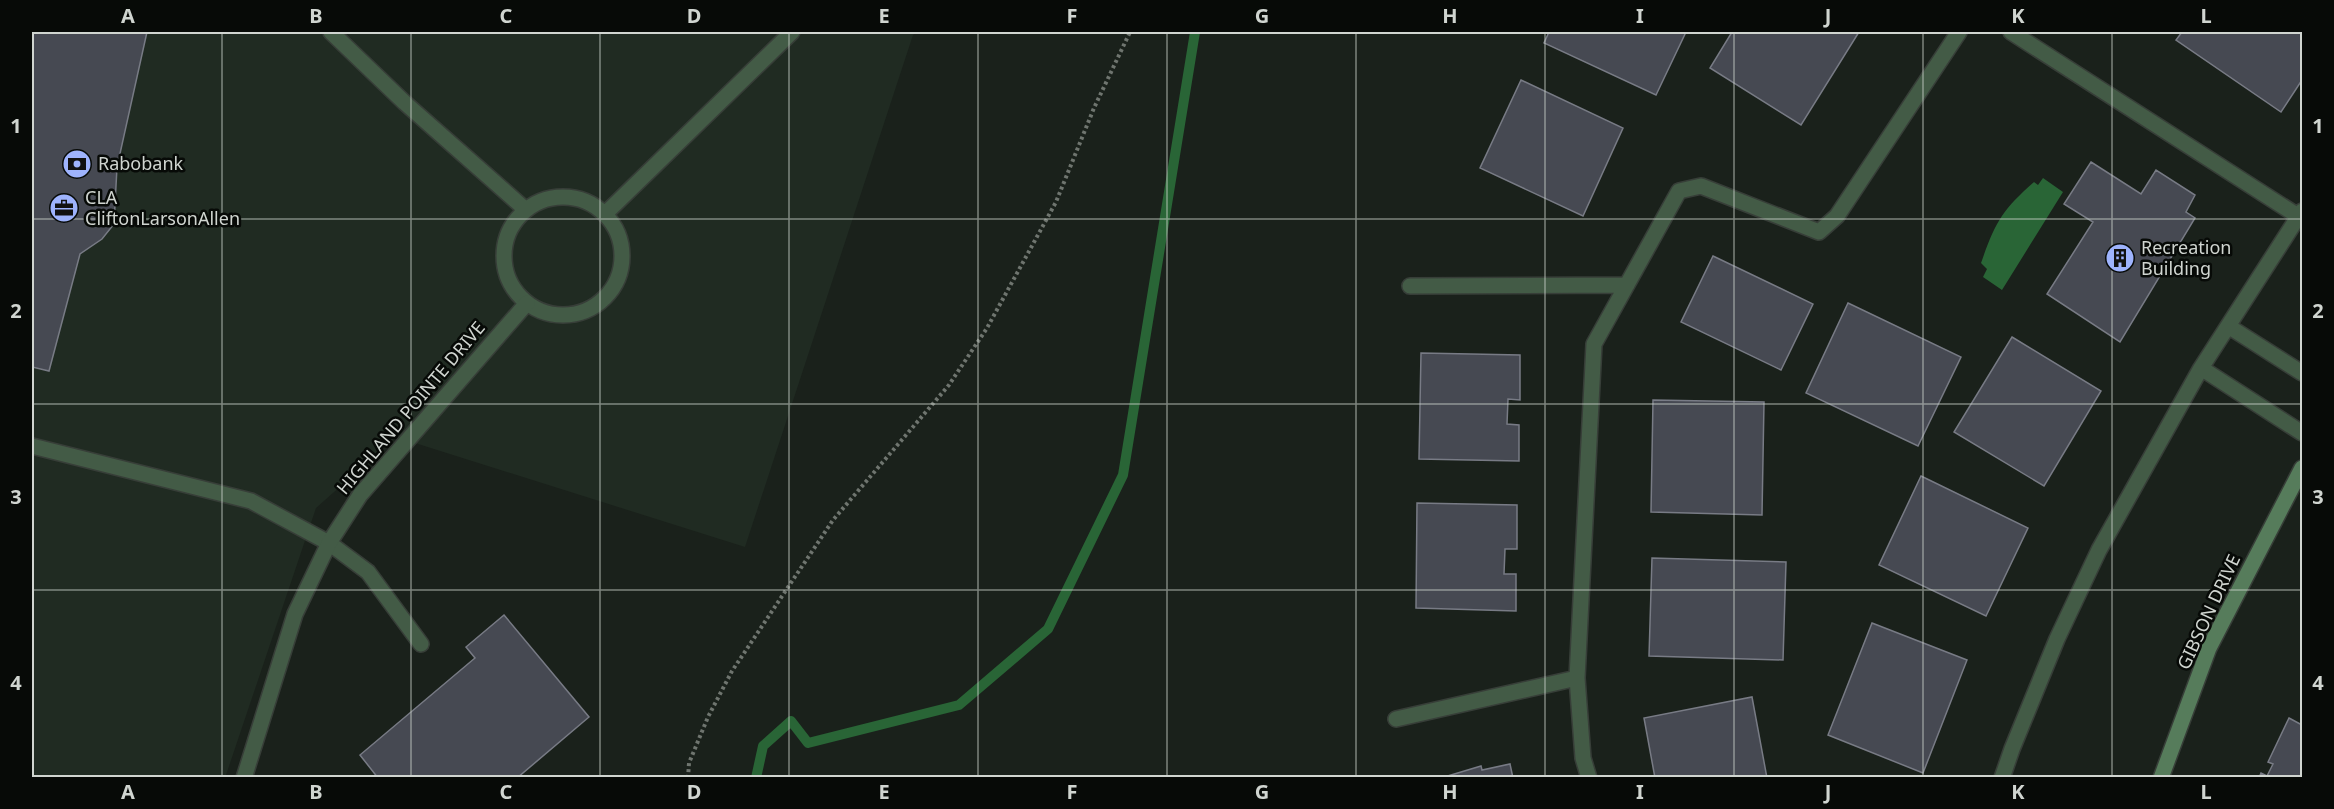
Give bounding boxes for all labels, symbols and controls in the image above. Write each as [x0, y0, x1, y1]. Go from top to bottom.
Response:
text: A [121, 2, 135, 29]
text: B [309, 2, 323, 29]
text: C [500, 2, 513, 29]
text: D [687, 2, 701, 29]
text: E [878, 2, 890, 29]
text: F [1067, 2, 1077, 29]
text: G [1255, 2, 1269, 29]
text: H [1442, 2, 1458, 29]
text: I [1636, 2, 1644, 29]
text: J [1823, 2, 1831, 29]
text: K [2011, 2, 2025, 29]
text: L [2200, 2, 2212, 29]
text: 1 [10, 112, 22, 139]
text: 1 [2312, 112, 2324, 139]
bank icon: Rabobank [61, 148, 93, 180]
place label: Rabobank [98, 151, 184, 175]
place label: CLA CliftonLarsonAllen [85, 185, 240, 230]
office icon: CLA CliftonLarsonAllen [48, 192, 80, 224]
place label: Recreation Building [2141, 235, 2231, 280]
building icon: Recreation Building [2104, 242, 2136, 274]
text: 2 [10, 297, 22, 324]
text: 2 [2312, 297, 2324, 324]
street label: HIGHLAND POINTE DRIVE [331, 316, 490, 499]
text: 3 [10, 483, 22, 510]
text: 3 [2312, 483, 2324, 510]
street label: GIBSON DRIVE [2171, 550, 2245, 673]
text: 4 [10, 669, 22, 696]
text: 4 [2312, 669, 2324, 696]
text: A [121, 778, 135, 805]
text: B [309, 778, 323, 805]
text: C [500, 778, 513, 805]
text: D [687, 778, 701, 805]
text: E [878, 778, 890, 805]
text: F [1067, 778, 1077, 805]
text: G [1255, 778, 1269, 805]
text: H [1442, 778, 1458, 805]
text: I [1636, 778, 1644, 805]
text: J [1823, 778, 1831, 805]
text: K [2011, 778, 2025, 805]
text: L [2200, 778, 2212, 805]

